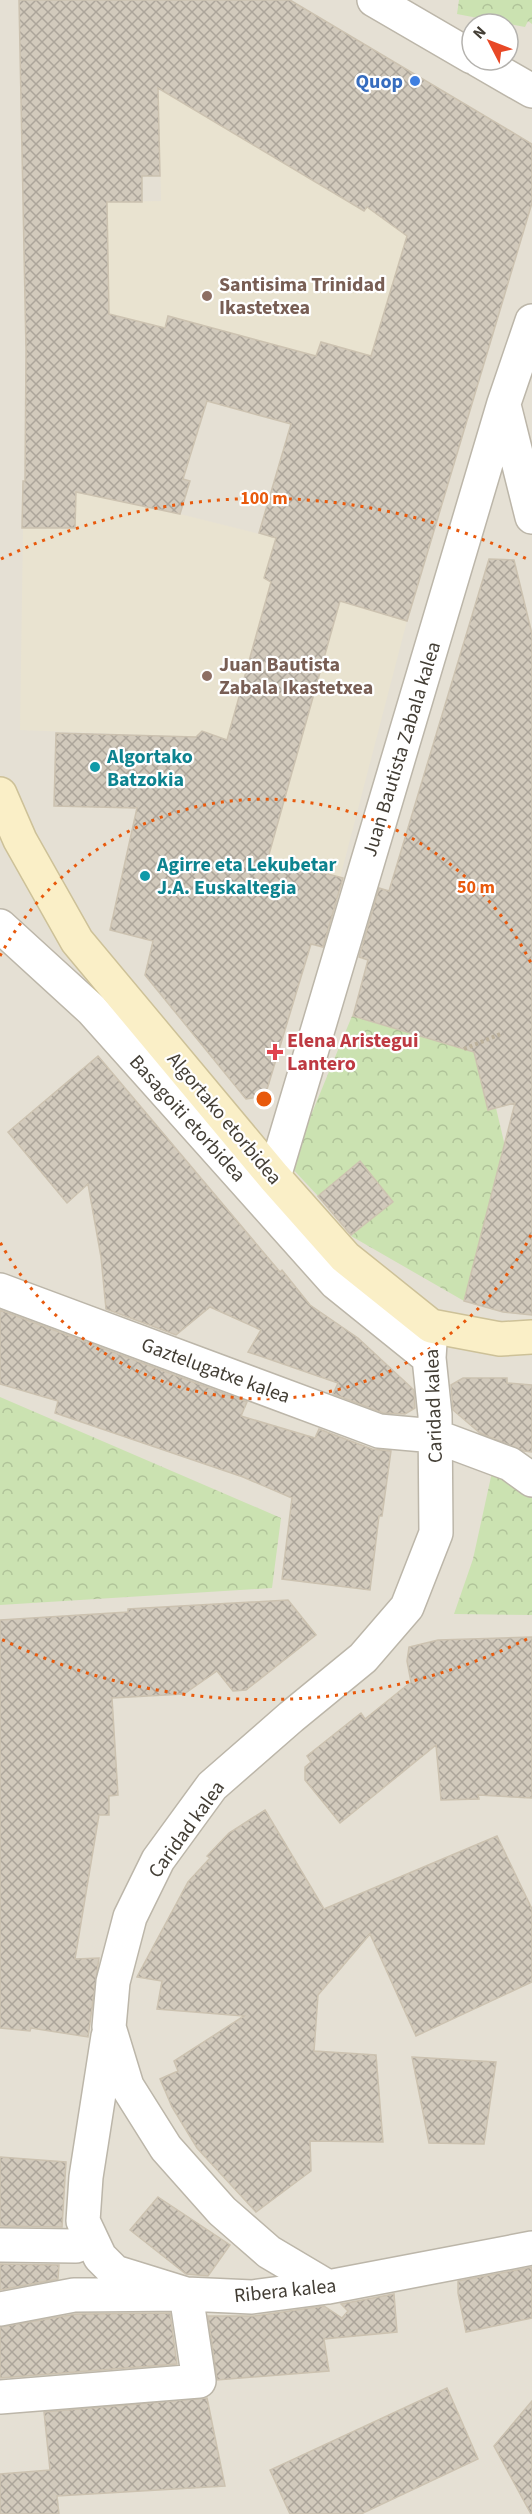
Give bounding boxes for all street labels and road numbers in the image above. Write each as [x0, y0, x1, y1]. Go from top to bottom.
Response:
street label: Juan Bautista Zabala kalea [356, 638, 448, 860]
street label: Algortako etorbidea [160, 1046, 288, 1191]
street label: Basagoiti etorbidea [123, 1049, 252, 1188]
street label: Gaztelugatxe kalea [137, 1331, 294, 1411]
street label: Caridad kalea [418, 1348, 450, 1464]
street label: Caridad kalea [142, 1775, 232, 1884]
street label: Ribera kalea [233, 2272, 338, 2310]

